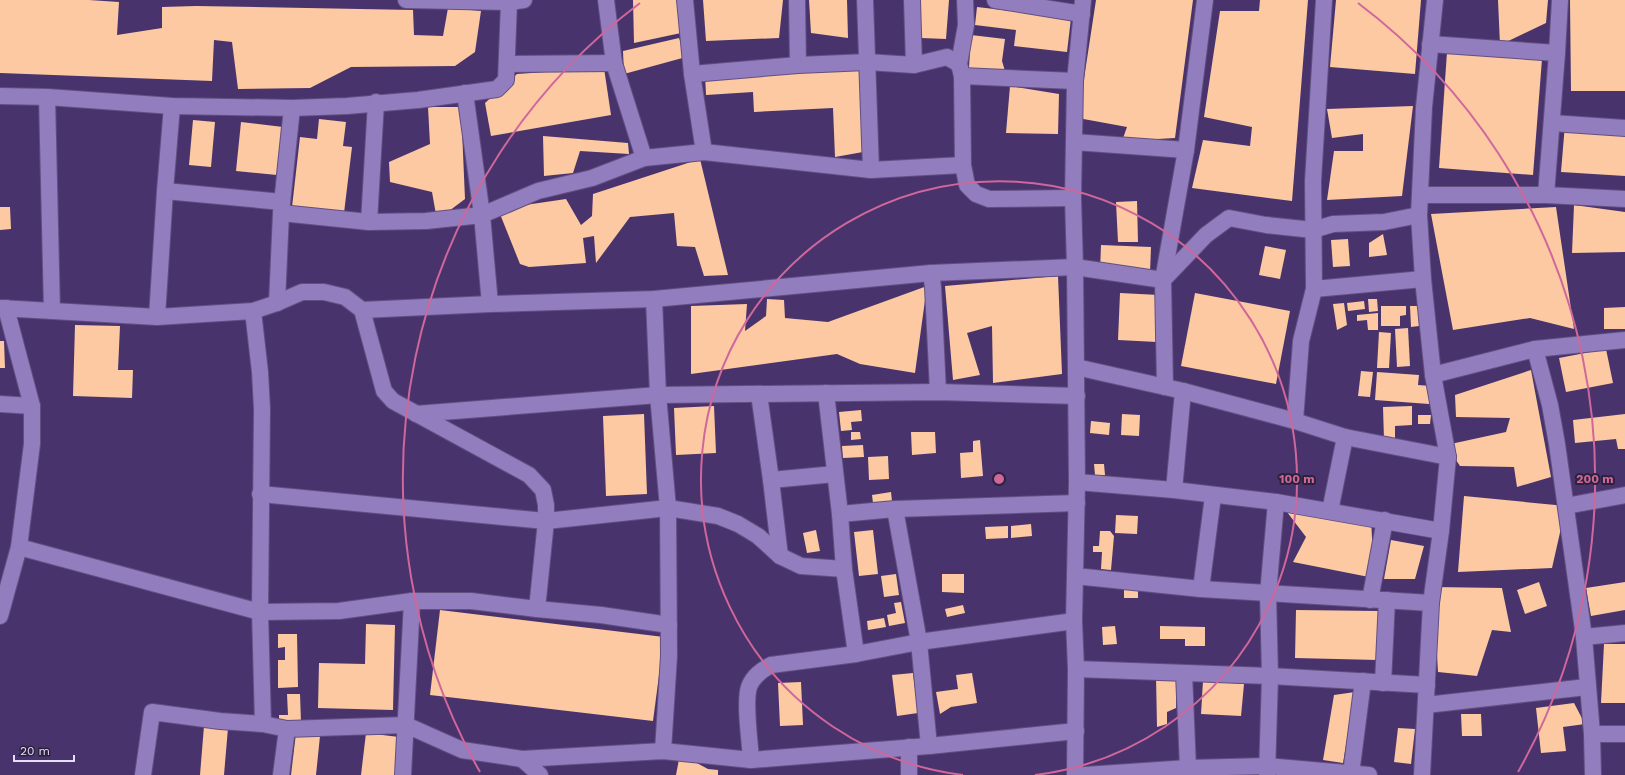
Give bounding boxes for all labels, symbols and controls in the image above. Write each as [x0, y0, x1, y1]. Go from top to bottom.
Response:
centre of rings [992, 472, 1006, 486]
text: 100 m [1279, 472, 1315, 486]
text: 200 m [1576, 472, 1614, 486]
scale bar [14, 737, 74, 763]
text: 20 m [20, 744, 50, 758]

